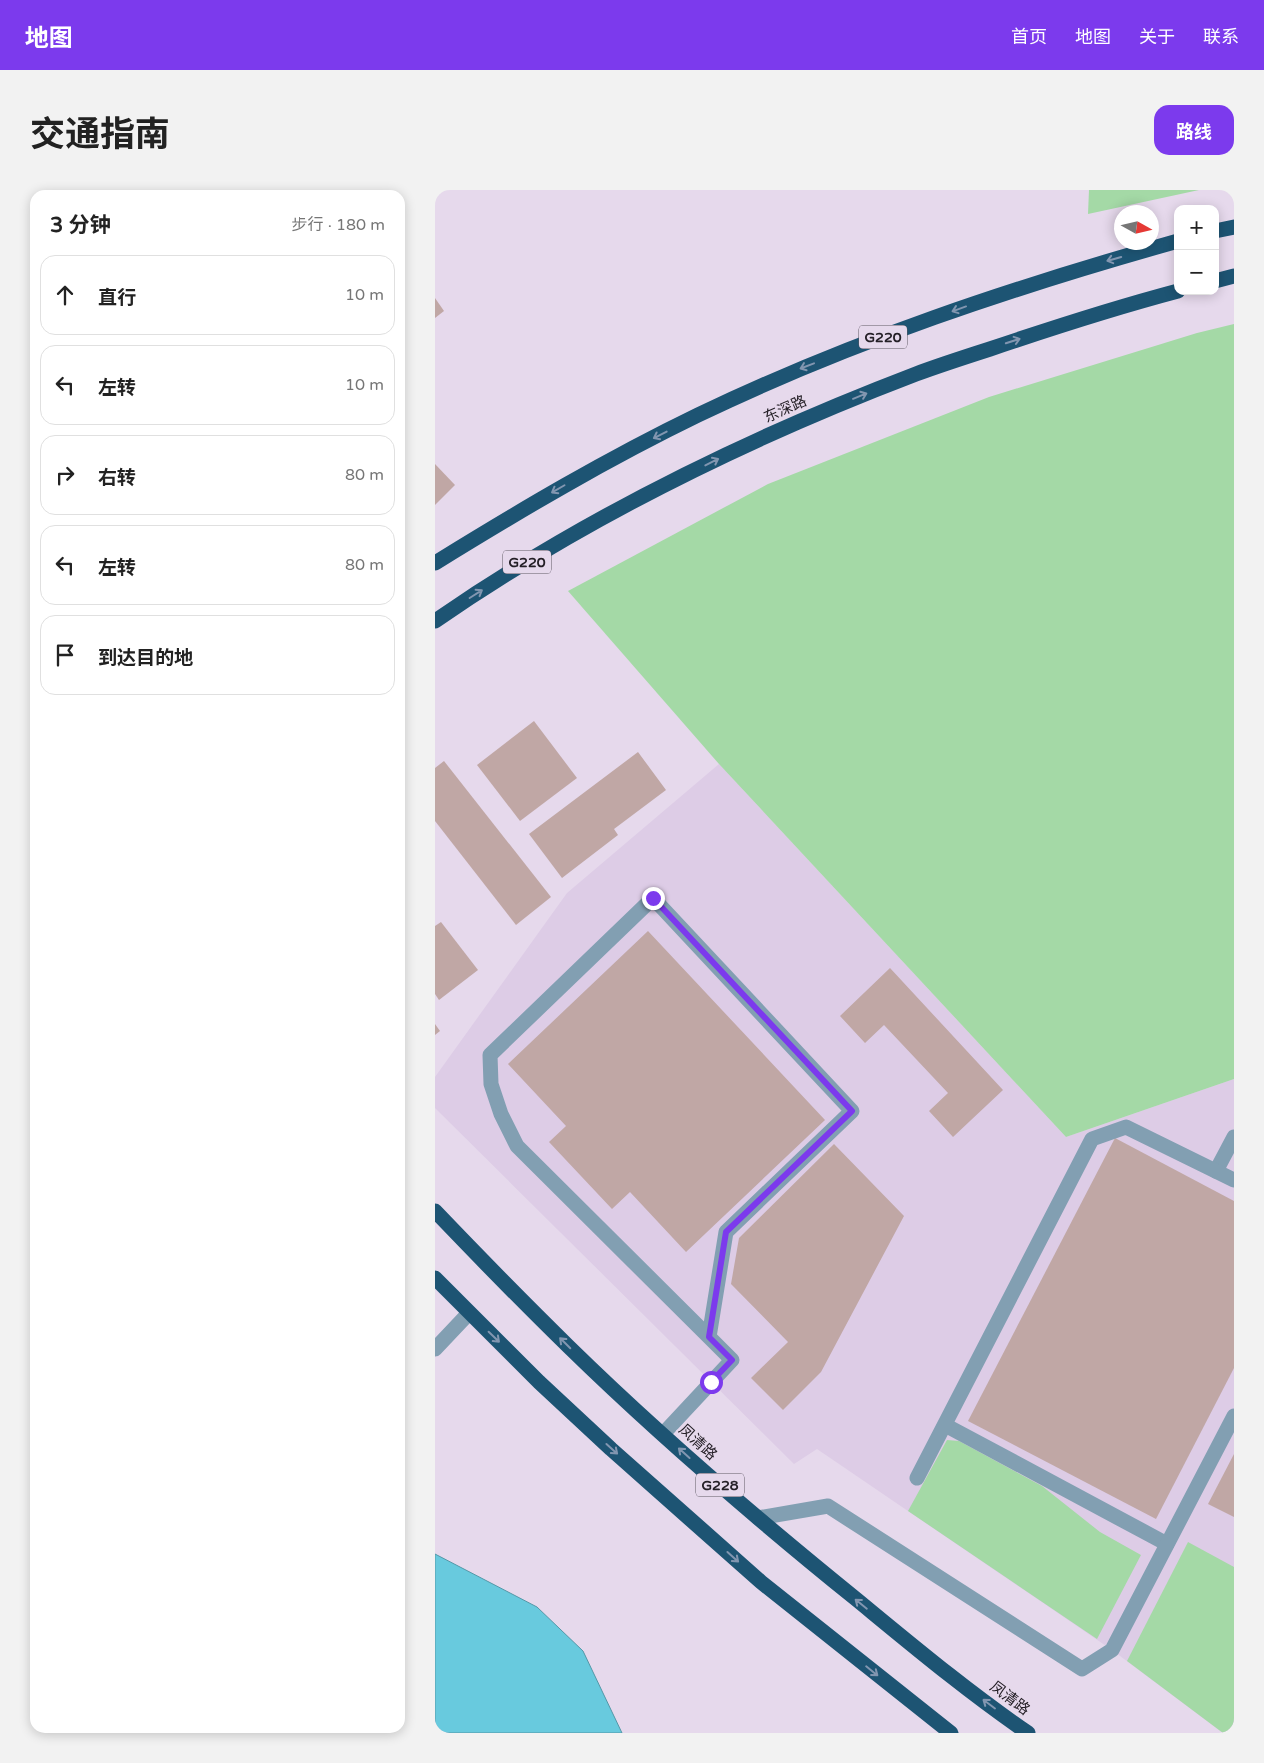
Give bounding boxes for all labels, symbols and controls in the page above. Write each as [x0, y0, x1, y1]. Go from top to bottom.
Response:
text: 地图 [25, 24, 73, 53]
text: 首页 [1011, 26, 1047, 48]
text: 地图 [1075, 26, 1111, 48]
text: 关于 [1139, 26, 1175, 48]
text: 联系 [1203, 26, 1239, 48]
button: 路线 [1154, 105, 1234, 155]
text: 交通指南 [30, 114, 170, 156]
north arrow [1114, 205, 1159, 250]
map controls [1174, 205, 1219, 295]
button: + [1174, 205, 1219, 250]
text: 3 分钟 [50, 213, 111, 238]
text: 步行 · 180 m [292, 215, 385, 235]
button: − [1174, 250, 1219, 295]
one-way arrow [1106, 255, 1122, 265]
icon: ahead [51, 281, 79, 309]
text: 10 m [345, 285, 384, 305]
text: 直行 [98, 287, 136, 309]
one-way arrow [952, 305, 967, 314]
road number: G220 [859, 326, 907, 348]
one-way arrow [1005, 336, 1020, 345]
one-way arrow [800, 362, 815, 372]
icon: left [51, 371, 79, 399]
text: 10 m [345, 375, 384, 395]
text: 左转 [98, 377, 136, 399]
one-way arrow [852, 391, 867, 400]
street label: 东深路 [761, 392, 809, 426]
one-way arrow [653, 431, 668, 440]
one-way arrow [704, 457, 719, 466]
icon: right [51, 461, 79, 489]
text: 80 m [345, 465, 384, 485]
text: 右转 [98, 467, 136, 489]
one-way arrow [550, 484, 565, 494]
icon: left [51, 551, 79, 579]
road number: G220 [503, 551, 551, 574]
text: 80 m [345, 555, 384, 575]
text: 左转 [98, 557, 136, 579]
one-way arrow [468, 589, 482, 599]
icon: arrive [51, 641, 79, 669]
text: 到达目的地 [98, 647, 193, 669]
route end [642, 887, 665, 910]
one-way arrow [487, 1331, 500, 1343]
one-way arrow [559, 1337, 571, 1349]
route start [700, 1371, 723, 1394]
street label: 凤清路 [675, 1420, 721, 1464]
one-way arrow [605, 1443, 618, 1455]
one-way arrow [678, 1447, 691, 1459]
road number: G228 [696, 1474, 744, 1496]
one-way arrow [727, 1551, 740, 1563]
one-way arrow [855, 1598, 868, 1609]
one-way arrow [865, 1666, 878, 1677]
street label: 凤清路 [987, 1677, 1033, 1719]
one-way arrow [982, 1699, 996, 1709]

